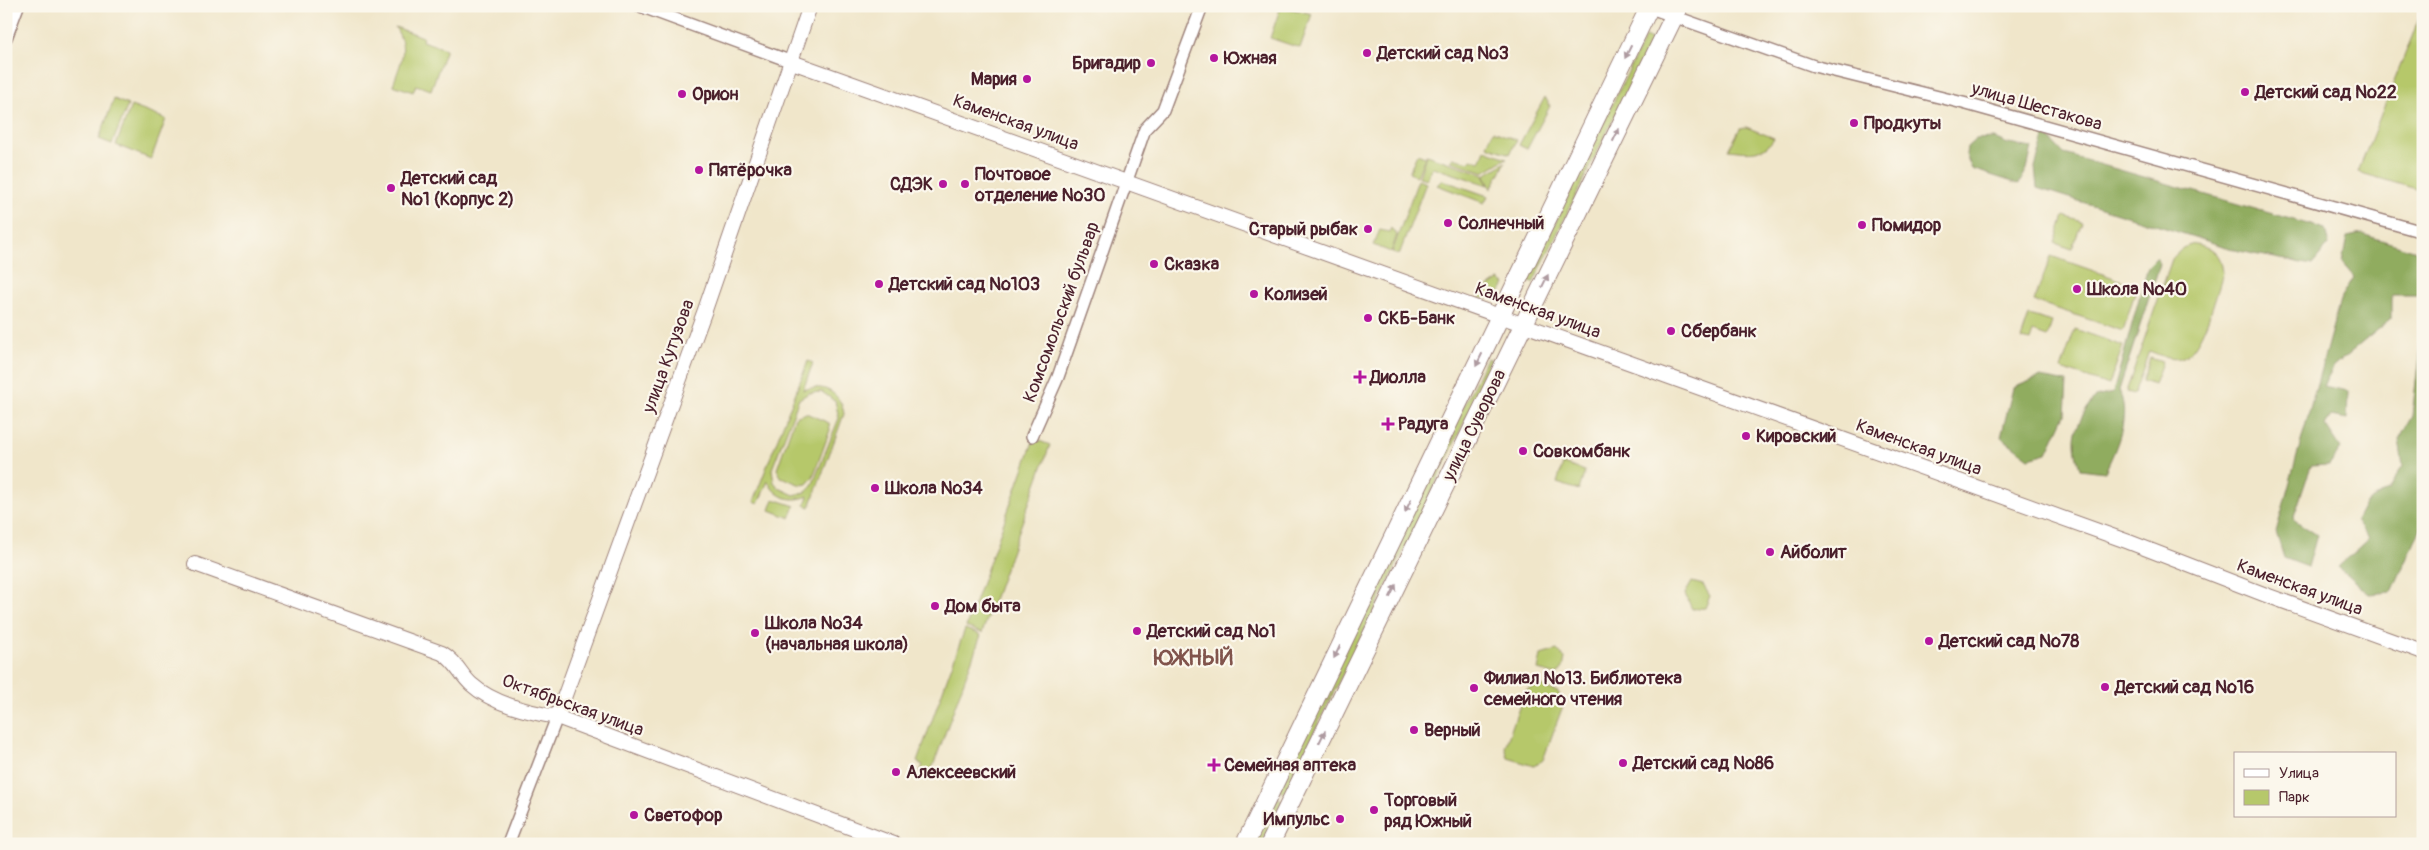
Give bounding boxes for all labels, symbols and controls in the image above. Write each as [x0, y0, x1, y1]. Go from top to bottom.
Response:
place label: Детский сад №3 [1376, 42, 1509, 65]
one-way arrow [1624, 45, 1632, 59]
place label: Южная [1223, 47, 1277, 70]
marker: Детский сад №3 [1361, 47, 1373, 59]
place label: Бригадир [1072, 52, 1141, 75]
marker: Южная [1208, 52, 1220, 64]
marker: Бригадир [1145, 57, 1157, 69]
place label: Мария [971, 68, 1017, 91]
marker: Мария [1021, 73, 1033, 85]
street label: улица Шестакова [1968, 77, 2105, 136]
place label: Детский сад №22 [2254, 81, 2397, 104]
place label: Орион [692, 83, 739, 106]
marker: Детский сад №22 [2239, 86, 2251, 98]
marker: Орион [676, 88, 688, 100]
street label: Каменская улица [950, 89, 1082, 156]
place label: Продкуты [1864, 112, 1941, 135]
marker: Продкуты [1848, 117, 1860, 129]
one-way arrow [1612, 128, 1620, 142]
place label: Пятёрочка [709, 159, 793, 182]
place label: Почтовое отделение №30 [974, 163, 1106, 207]
marker: Пятёрочка [693, 164, 705, 176]
place label: Детский сад №1 (Корпус 2) [400, 167, 514, 211]
place label: СДЭК [890, 173, 933, 196]
marker: СДЭК [937, 178, 949, 190]
marker: Почтовое отделение №30 [959, 178, 971, 190]
marker: Детский сад №1 (Корпус 2) [385, 182, 397, 194]
place label: Солнечный [1458, 212, 1544, 235]
place label: Помидор [1872, 214, 1942, 237]
marker: Солнечный [1442, 217, 1454, 229]
place label: Старый рыбак [1249, 218, 1358, 241]
street label: Комсомольский бульвар [1018, 219, 1105, 406]
marker: Помидор [1856, 219, 1868, 231]
marker: Старый рыбак [1362, 223, 1374, 235]
place label: Сказка [1164, 253, 1220, 276]
marker: Сказка [1148, 258, 1160, 270]
place label: Детский сад №103 [888, 273, 1040, 296]
one-way arrow [1541, 274, 1549, 288]
street label: Каменская улица [1472, 277, 1604, 344]
marker: Детский сад №103 [873, 278, 885, 290]
place label: Школа №40 [2086, 278, 2187, 301]
place label: Колизей [1264, 283, 1328, 306]
marker: Школа №40 [2071, 283, 2083, 295]
marker: Колизей [1248, 288, 1260, 300]
street label: улица Кутузова [637, 296, 700, 417]
place label: СКБ-Банк [1378, 307, 1455, 330]
marker: СКБ-Банк [1362, 312, 1374, 324]
place label: Сбербанк [1681, 320, 1757, 343]
marker: Сбербанк [1665, 325, 1677, 337]
one-way arrow [1475, 352, 1483, 367]
place label: Диолла [1369, 366, 1426, 389]
street label: улица Суворова [1437, 366, 1511, 486]
marker: Диолла [1354, 371, 1366, 383]
place label: Радуга [1398, 413, 1449, 436]
street label: Каменская улица [1853, 414, 1985, 481]
marker: Радуга [1382, 418, 1394, 430]
place label: Кировский [1756, 425, 1836, 448]
marker: Кировский [1740, 430, 1752, 442]
place label: Совкомбанк [1533, 440, 1630, 463]
marker: Совкомбанк [1517, 445, 1529, 457]
place label: Школа №34 [884, 477, 983, 500]
marker: Школа №34 [869, 482, 881, 494]
one-way arrow [1404, 499, 1412, 513]
place label: Айболит [1780, 541, 1848, 564]
marker: Айболит [1764, 546, 1776, 558]
street label: Каменская улица [2234, 554, 2366, 621]
one-way arrow [1389, 584, 1397, 598]
place label: Дом быта [944, 595, 1021, 618]
marker: Дом быта [929, 600, 941, 612]
place label: Школа №34 (начальная школа) [764, 612, 909, 656]
place label: Детский сад №1 [1146, 620, 1276, 643]
marker: Детский сад №1 [1131, 625, 1143, 637]
marker: Школа №34 (начальная школа) [749, 627, 761, 639]
place label: Детский сад №78 [1938, 630, 2079, 653]
marker: Детский сад №78 [1923, 635, 1935, 647]
district label: ЮЖНЫЙ [1153, 644, 1234, 672]
one-way arrow [1333, 645, 1341, 659]
place label: Филиал №13. Библиотека семейного чтения [1483, 667, 1683, 711]
street label: Октябрьская улица [499, 669, 647, 742]
place label: Детский сад №16 [2114, 676, 2254, 699]
marker: Детский сад №16 [2099, 681, 2111, 693]
marker: Филиал №13. Библиотека семейного чтения [1468, 682, 1480, 694]
place label: Верный [1424, 719, 1481, 742]
marker: Верный [1408, 724, 1420, 736]
one-way arrow [1318, 730, 1326, 744]
place label: Детский сад №86 [1632, 752, 1774, 775]
legend [2234, 752, 2396, 818]
place label: Семейная аптека [1224, 754, 1357, 777]
marker: Детский сад №86 [1617, 757, 1629, 769]
marker: Семейная аптека [1208, 759, 1220, 771]
place label: Алексеевский [906, 761, 1016, 784]
text: Улица [2279, 764, 2319, 783]
marker: Алексеевский [890, 766, 902, 778]
text: Парк [2279, 788, 2310, 807]
place label: Торговый ряд Южный [1383, 789, 1472, 833]
place label: Светофор [644, 804, 723, 827]
marker: Торговый ряд Южный [1368, 804, 1380, 816]
place label: Импульс [1264, 808, 1330, 831]
marker: Светофор [628, 809, 640, 821]
marker: Импульс [1334, 813, 1346, 825]

